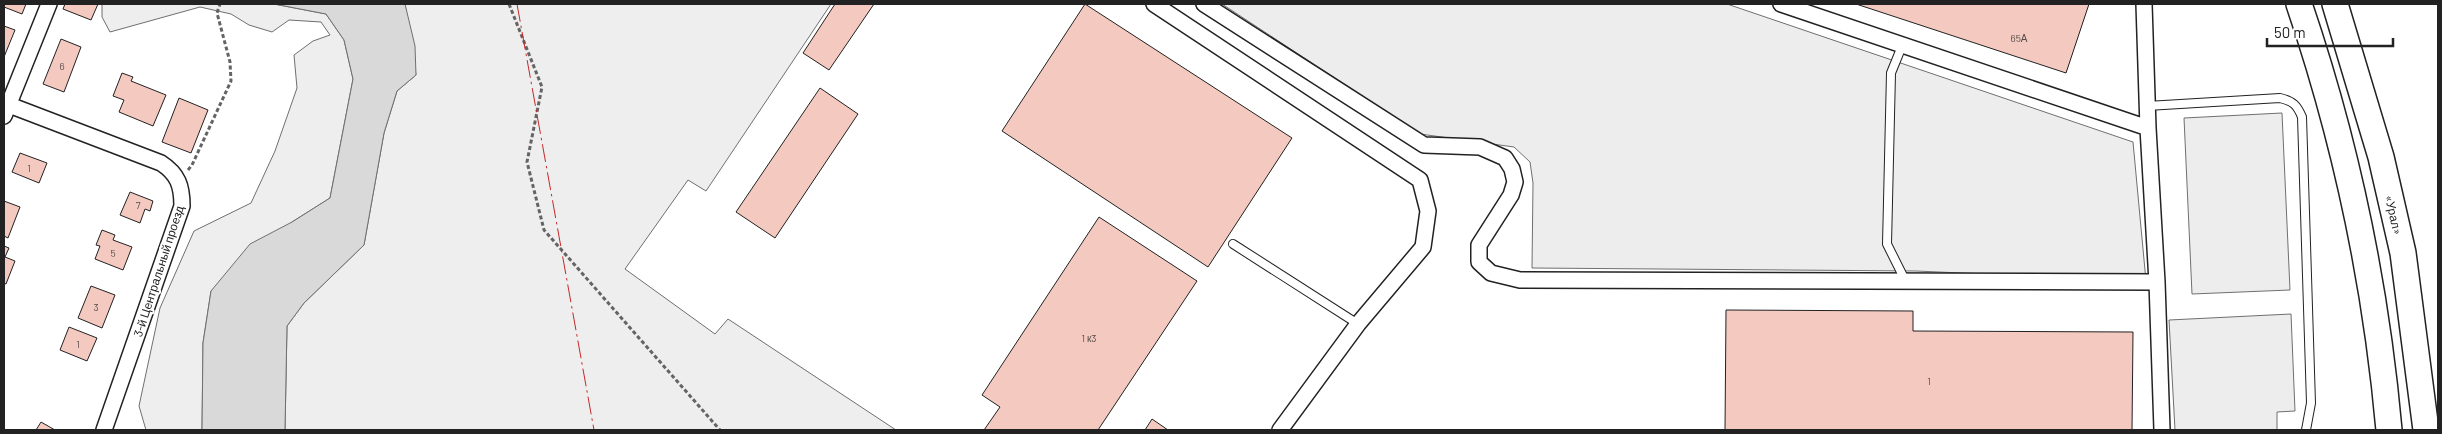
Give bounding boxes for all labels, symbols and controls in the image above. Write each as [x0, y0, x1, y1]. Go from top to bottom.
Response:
scale bar [2267, 15, 2393, 47]
text: 50 m [2274, 23, 2306, 41]
house number: 65А [2011, 32, 2028, 44]
house number: 6 [59, 60, 65, 72]
house number: 1 [27, 162, 31, 174]
street label: «Урал» [2383, 193, 2406, 236]
house number: 7 [136, 199, 141, 211]
street label: 3-й Центральный проезд [130, 204, 187, 339]
house number: 5 [110, 247, 116, 259]
house number: 3 [93, 301, 99, 313]
house number: 1 к3 [1081, 332, 1097, 344]
house number: 1 [76, 338, 80, 350]
house number: 1 [1927, 375, 1931, 387]

